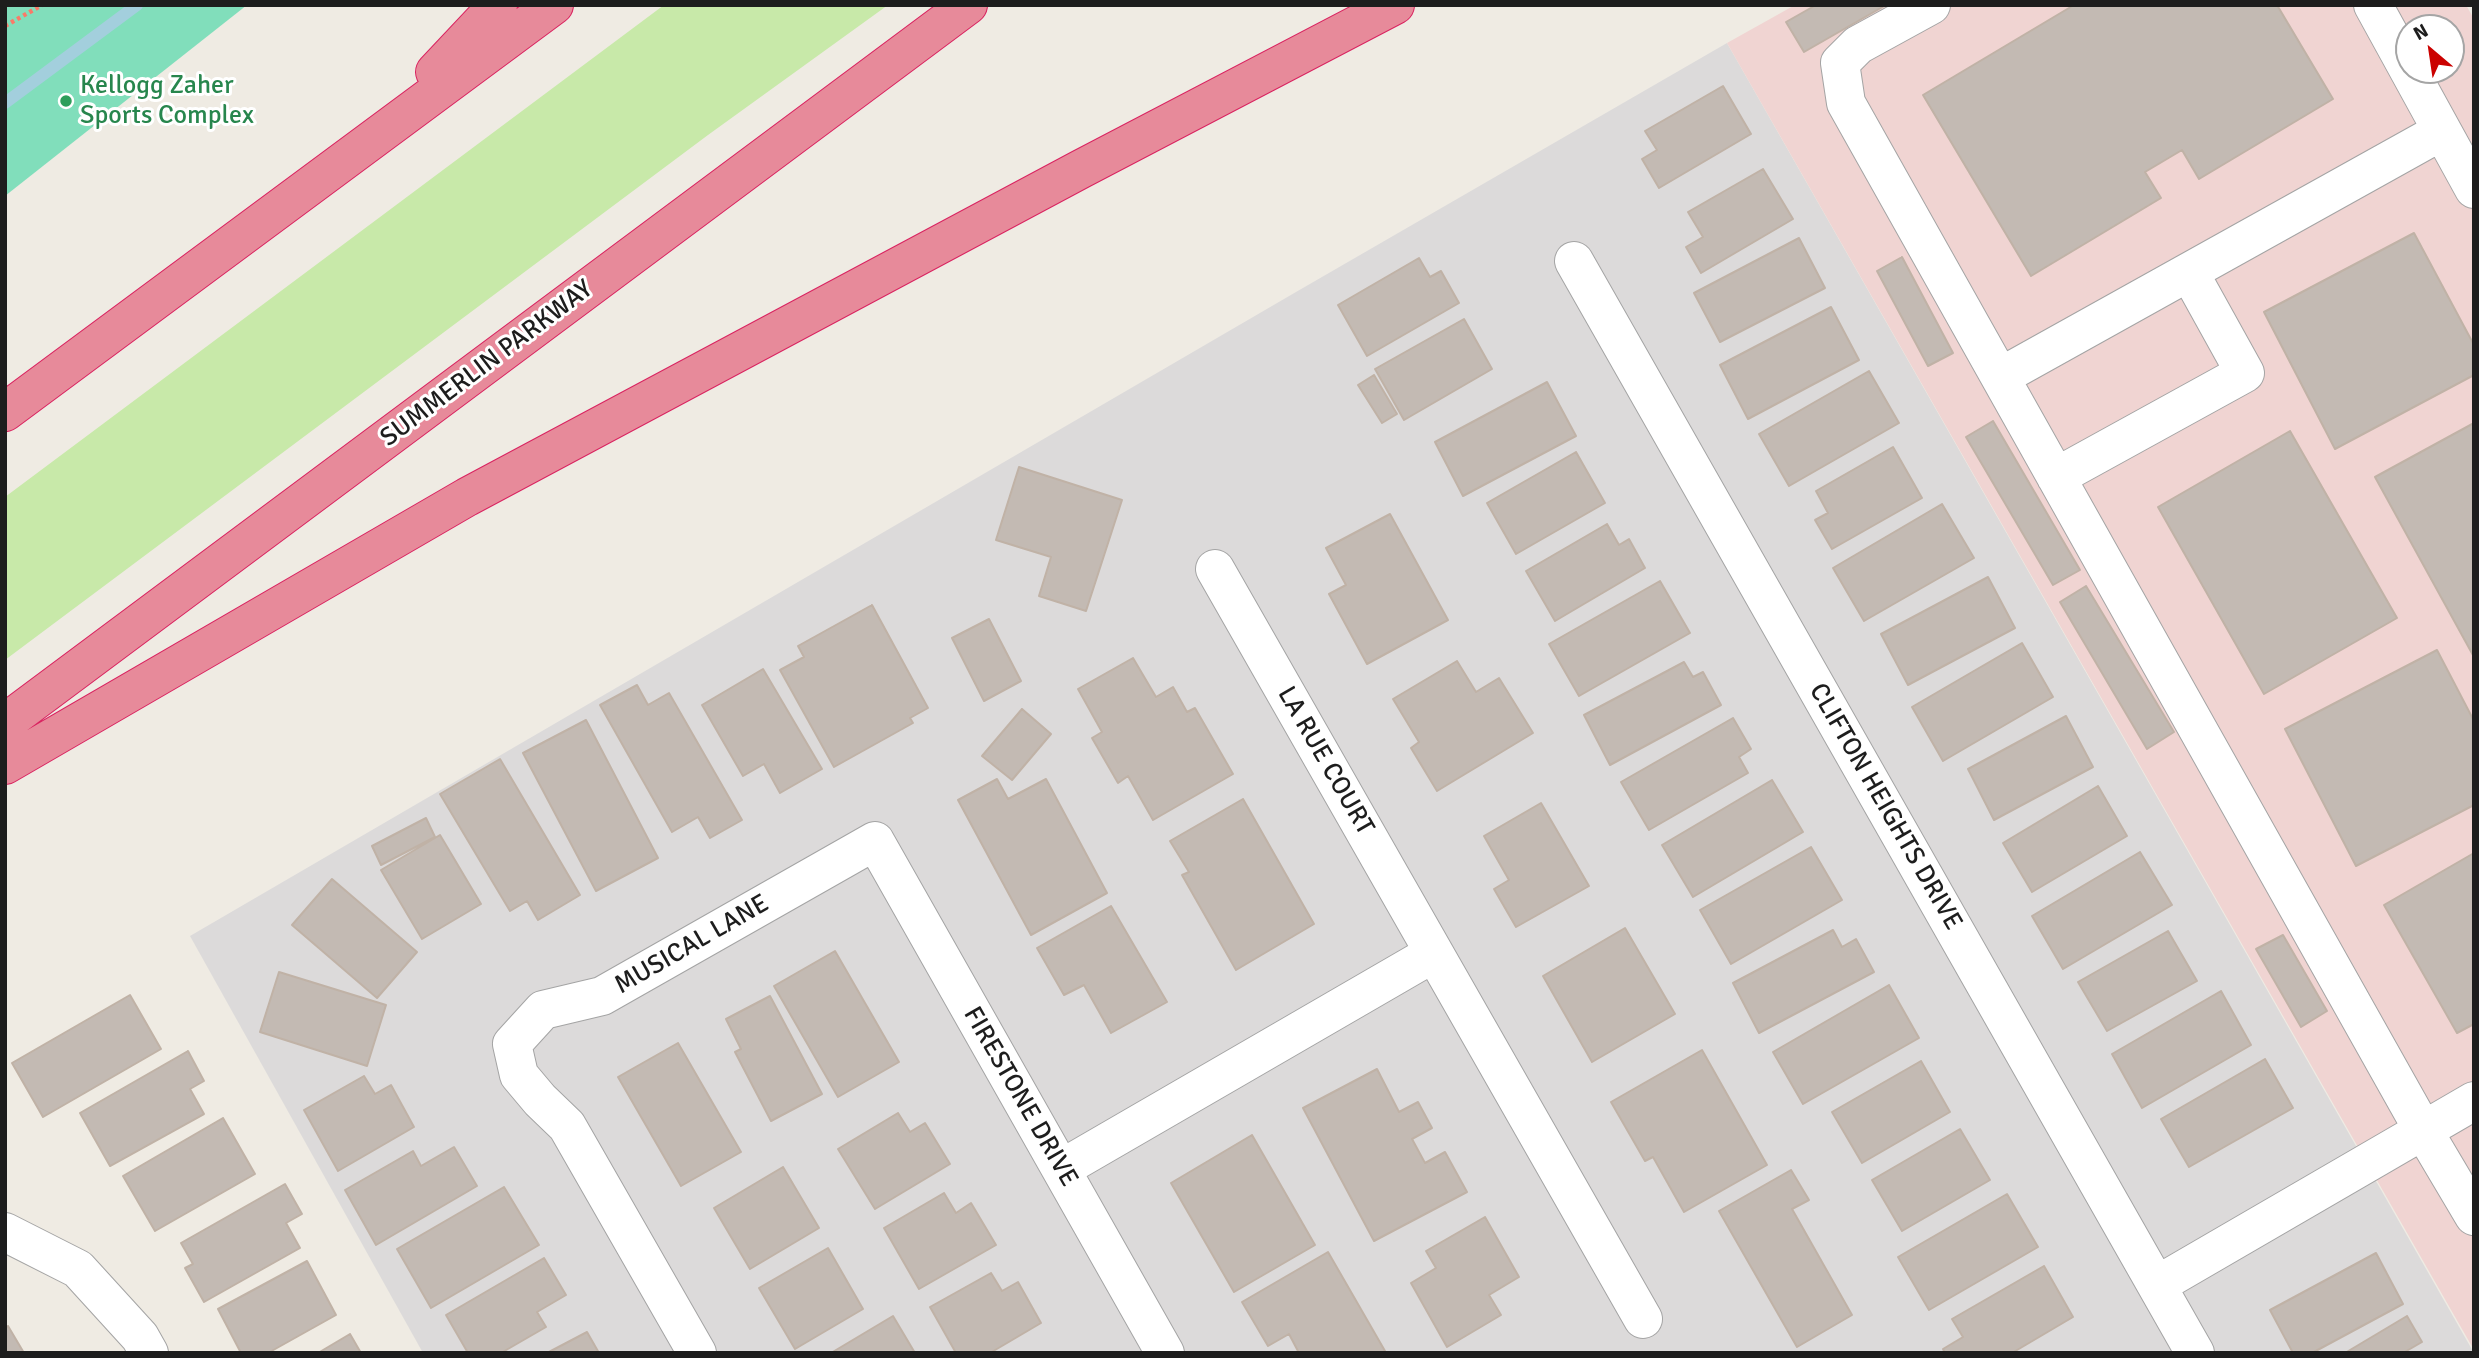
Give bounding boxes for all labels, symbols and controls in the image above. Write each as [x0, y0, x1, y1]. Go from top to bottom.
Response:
north arrow [2395, 14, 2465, 84]
text: N [2409, 19, 2432, 46]
place label: Kellogg Zaher Sports Complex [80, 70, 254, 132]
marker: Kellogg Zaher Sports Complex [58, 93, 74, 109]
street label: SUMMERLIN PARKWAY [375, 274, 599, 454]
street label: CLIFTON HEIGHTS DRIVE [1802, 678, 1968, 936]
street label: LA RUE COURT [1270, 681, 1380, 841]
street label: MUSICAL LANE [609, 888, 775, 1002]
street label: FIRESTONE DRIVE [956, 1002, 1084, 1192]

